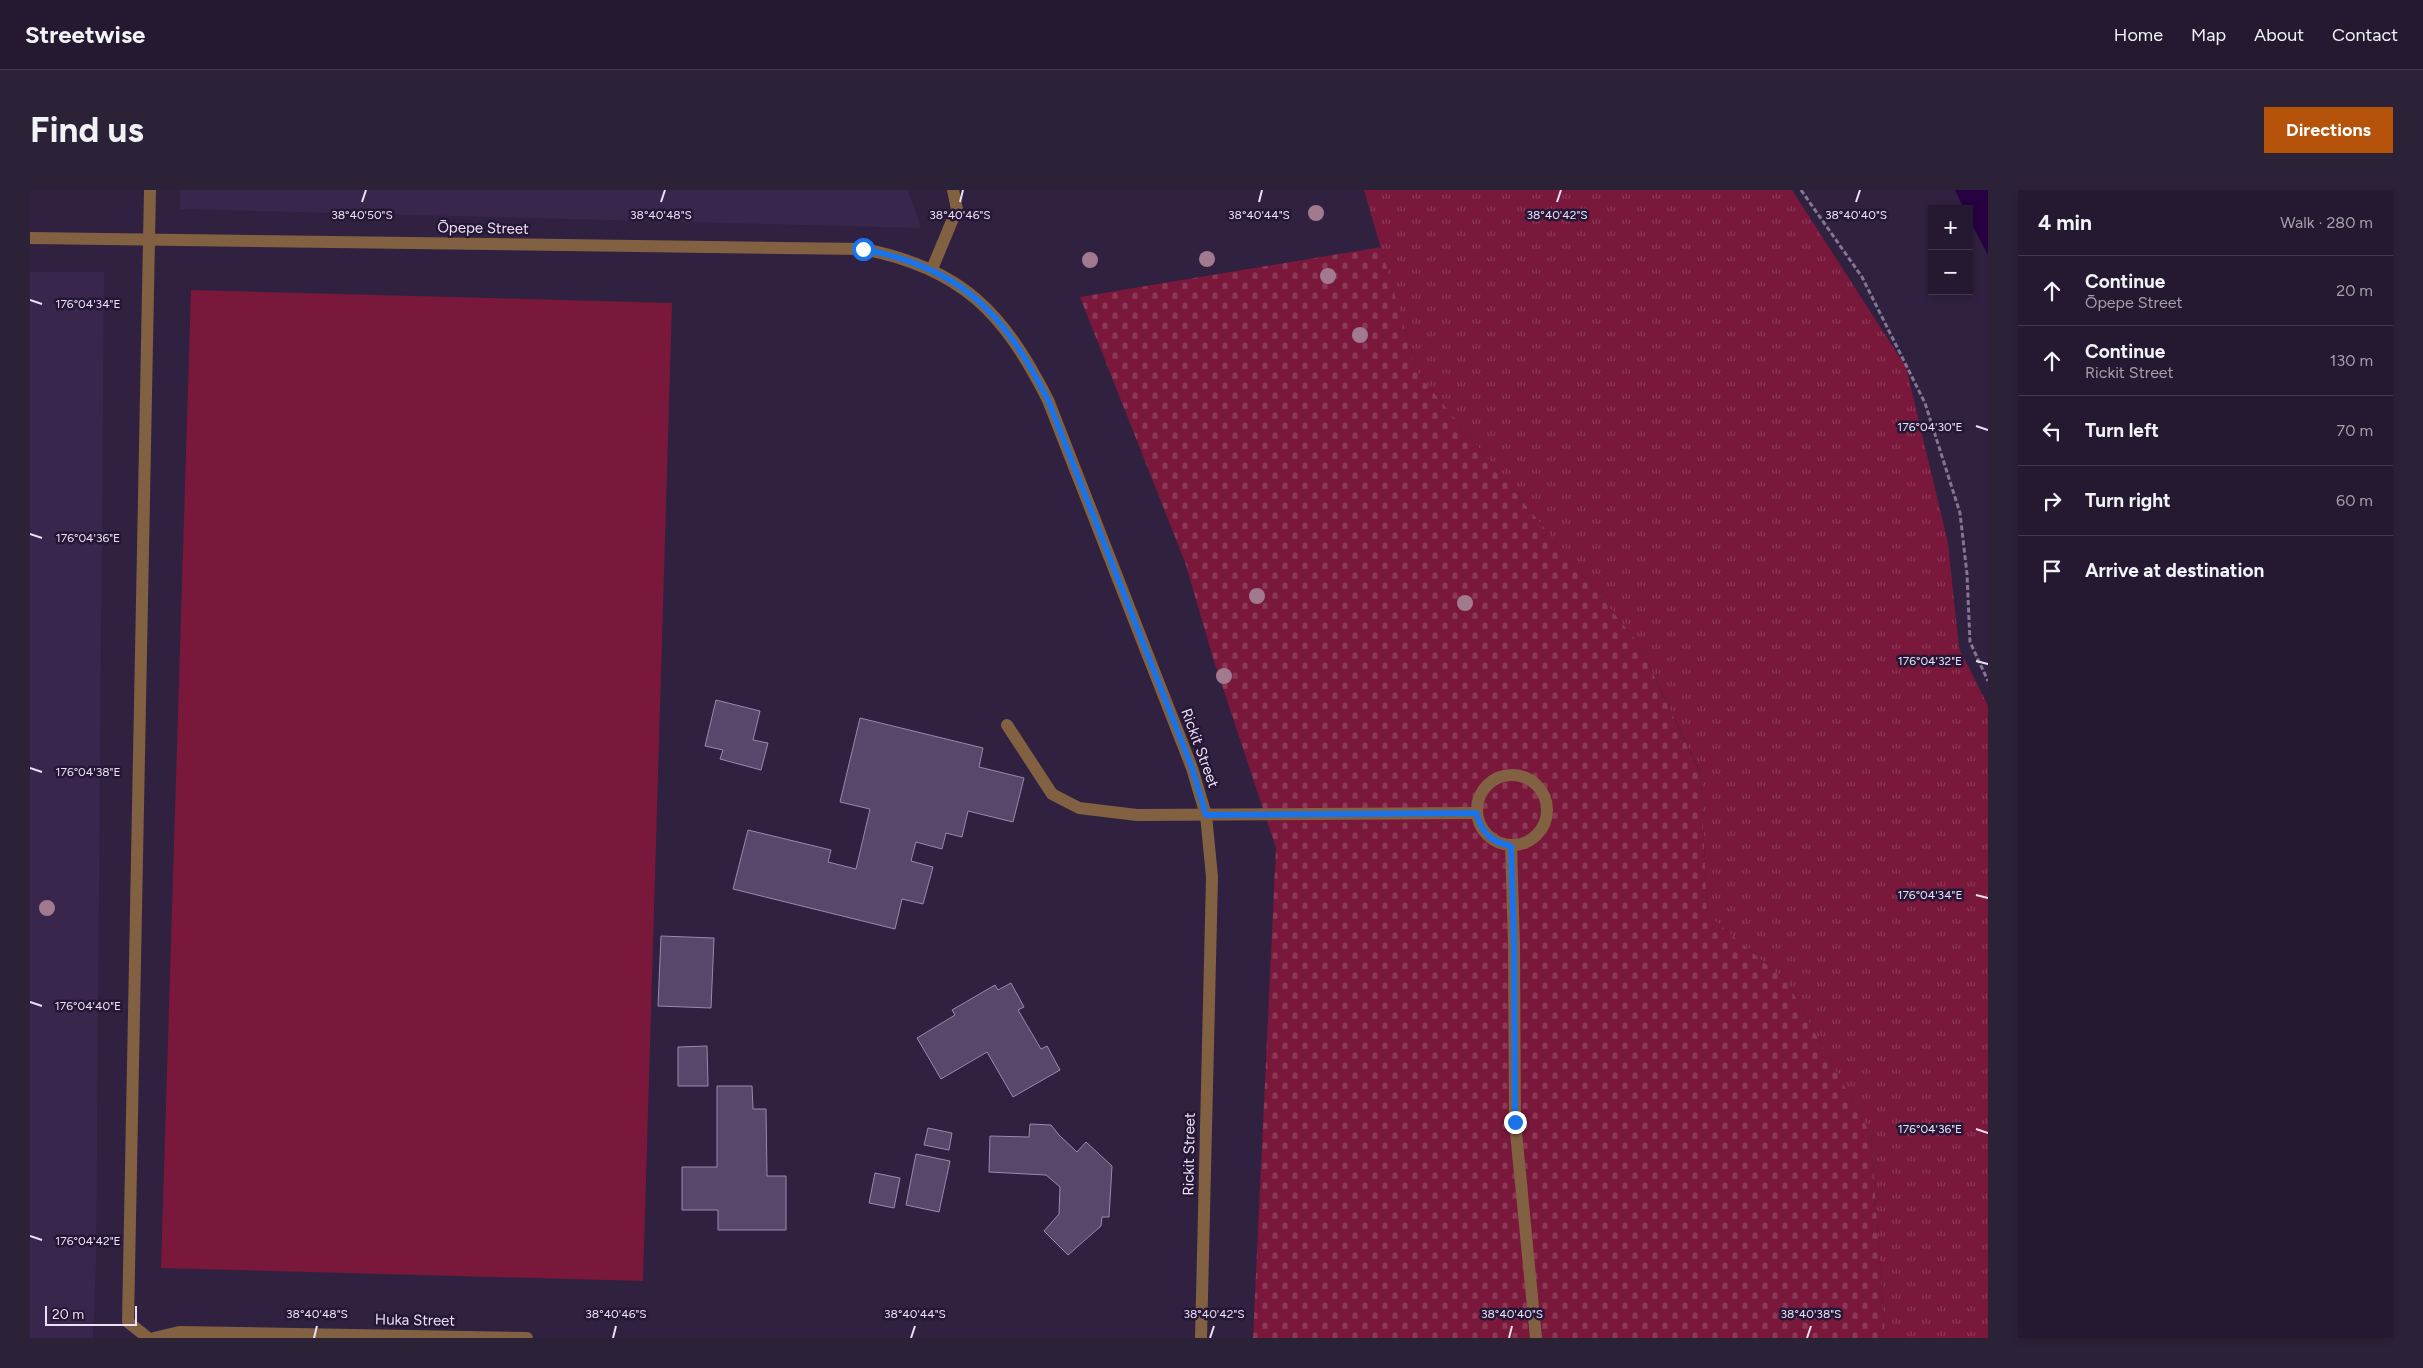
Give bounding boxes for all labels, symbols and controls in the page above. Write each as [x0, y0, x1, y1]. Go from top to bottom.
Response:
text: Streetwise [25, 20, 145, 49]
text: Home [2114, 24, 2163, 46]
text: Map [2191, 24, 2226, 46]
text: About [2254, 24, 2304, 46]
text: Contact [2332, 24, 2398, 46]
button: Directions [2264, 107, 2393, 153]
text: Find us [30, 109, 144, 151]
map controls [1928, 205, 1973, 295]
button: + [1928, 205, 1973, 250]
text: 38°40'50"S [331, 208, 393, 222]
text: 38°40'48"S [630, 208, 692, 222]
text: 38°40'46"S [929, 208, 991, 222]
text: 38°40'44"S [1228, 208, 1290, 222]
text: 38°40'42"S [1526, 208, 1588, 222]
text: 38°40'40"S [1825, 208, 1887, 222]
text: 4 min [2038, 210, 2092, 235]
text: Walk · 280 m [2280, 213, 2373, 232]
street label: Ōpepe Street [437, 218, 529, 238]
route start [852, 238, 875, 261]
button: − [1928, 250, 1973, 295]
text: Continue [2085, 270, 2165, 293]
icon: ahead [2038, 277, 2066, 305]
text: 20 m [2336, 281, 2373, 300]
text: Ōpepe Street [2085, 293, 2183, 312]
text: 176°04'34"E [55, 297, 121, 311]
text: Continue [2085, 340, 2165, 363]
icon: ahead [2038, 347, 2066, 375]
text: 130 m [2330, 351, 2373, 370]
text: Rickit Street [2085, 363, 2174, 382]
icon: left [2038, 417, 2066, 445]
text: Turn left [2085, 419, 2159, 442]
text: 176°04'30"E [1897, 420, 1963, 434]
text: 70 m [2337, 421, 2373, 440]
icon: right [2038, 487, 2066, 515]
text: Turn right [2085, 489, 2171, 512]
text: 60 m [2336, 491, 2373, 510]
text: 176°04'36"E [56, 531, 120, 545]
icon: arrive [2038, 557, 2066, 585]
text: Arrive at destination [2085, 559, 2264, 582]
text: 176°04'32"E [1898, 654, 1962, 668]
street label: Rickit Street [1177, 706, 1223, 790]
text: 176°04'38"E [55, 765, 121, 779]
text: 176°04'34"E [1897, 888, 1963, 902]
text: 176°04'40"E [55, 999, 121, 1013]
route end [1504, 1111, 1527, 1134]
street label: Rickit Street [1179, 1112, 1199, 1196]
text: 176°04'36"E [1898, 1122, 1962, 1136]
text: 176°04'42"E [55, 1234, 121, 1248]
scale bar [45, 1303, 138, 1326]
text: 20 m [52, 1306, 84, 1323]
text: 38°40'48"S [286, 1307, 348, 1321]
text: 38°40'46"S [585, 1307, 647, 1321]
text: 38°40'44"S [884, 1307, 946, 1321]
text: 38°40'42"S [1183, 1307, 1245, 1321]
text: 38°40'40"S [1481, 1307, 1543, 1321]
text: 38°40'38"S [1781, 1307, 1841, 1321]
street label: Huka Street [375, 1310, 456, 1330]

